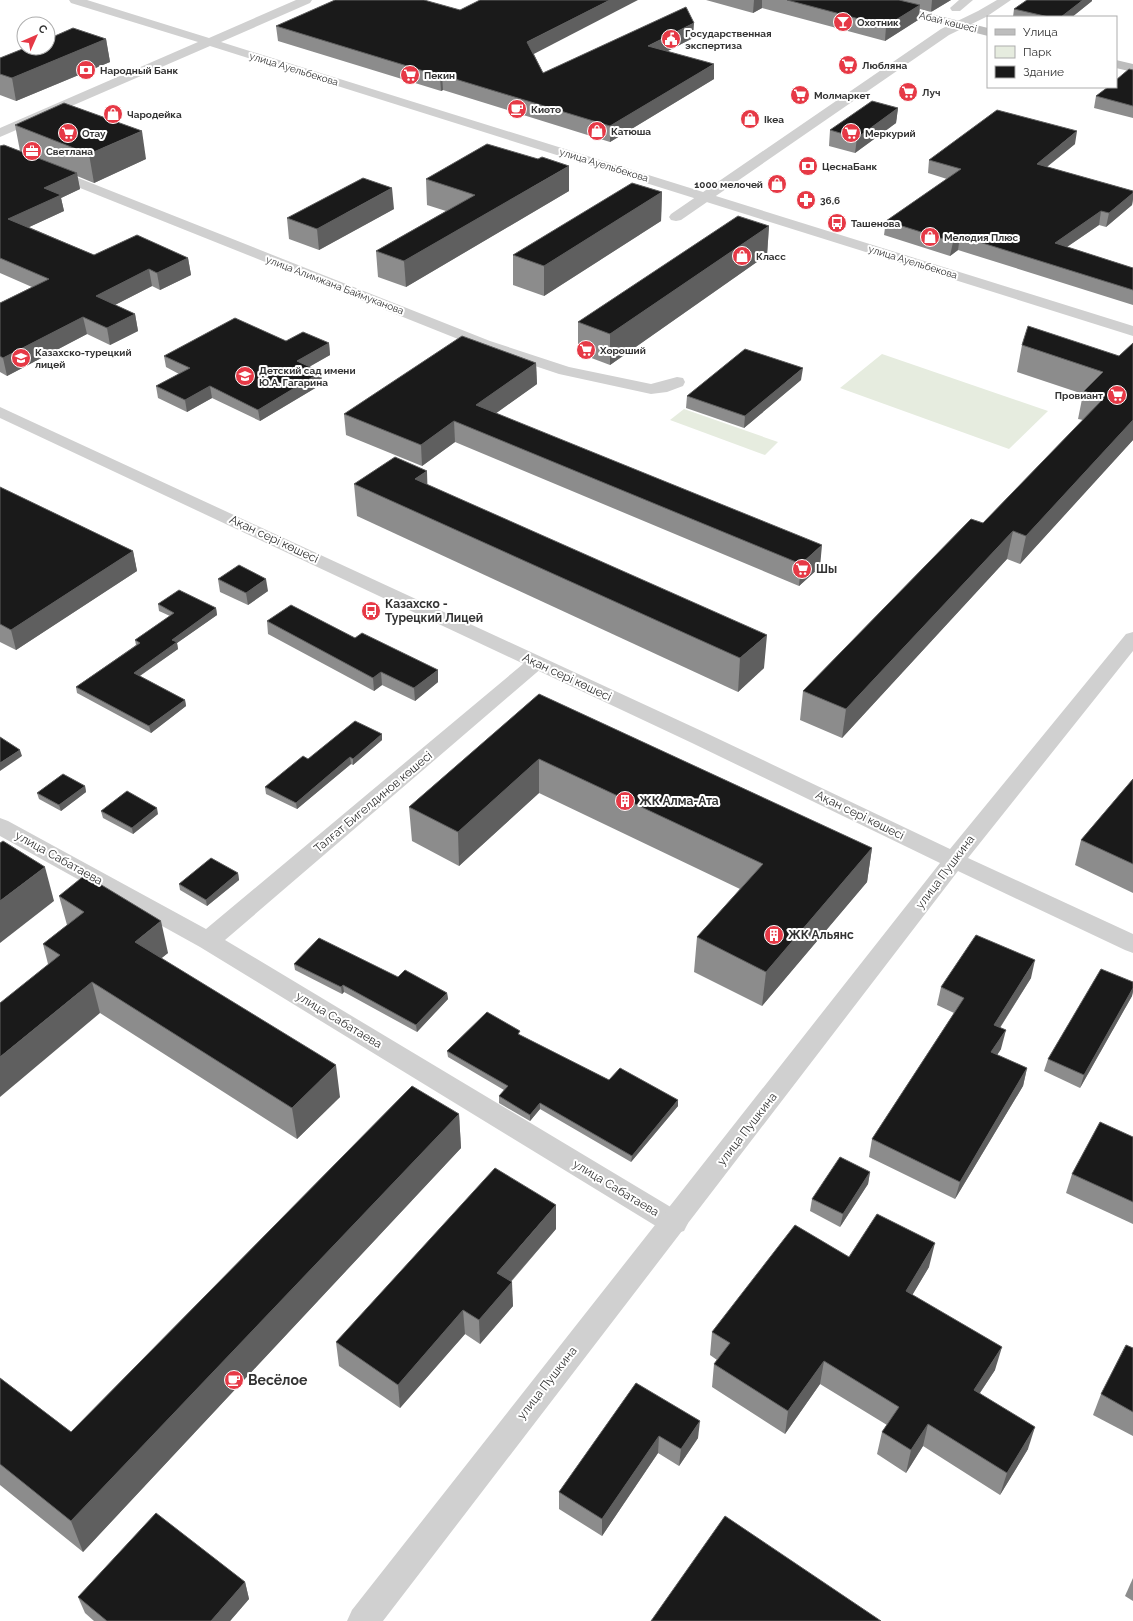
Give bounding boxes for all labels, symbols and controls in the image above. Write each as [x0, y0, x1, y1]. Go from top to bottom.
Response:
street label: Абай көшесі [918, 10, 978, 34]
bar icon: Охотник [832, 11, 854, 33]
north arrow [16, 16, 56, 56]
legend [987, 16, 1117, 88]
place label: Охотник [857, 17, 899, 28]
text: С [35, 22, 50, 37]
text: Улица [1023, 25, 1058, 39]
public building icon: Государственная экспертиза [660, 28, 682, 50]
place label: Государственная экспертиза [685, 28, 772, 51]
text: Парк [1023, 45, 1052, 59]
street label: улица Ауельбекова [248, 50, 340, 88]
supermarket icon: Любляна [837, 54, 859, 76]
bank icon: Народный Банк [75, 59, 97, 81]
place label: Любляна [862, 60, 907, 71]
supermarket icon: Пекин [399, 64, 421, 86]
place label: Народный Банк [100, 65, 178, 76]
text: Здание [1023, 65, 1064, 79]
place label: Пекин [424, 70, 455, 81]
supermarket icon: Луч [897, 81, 919, 103]
supermarket icon: Молмаркет [789, 84, 811, 106]
place label: Луч [922, 87, 940, 98]
place label: Молмаркет [814, 90, 870, 101]
cafe icon: Киото [506, 98, 528, 120]
shop icon: Чародейка [102, 103, 124, 125]
place label: Киото [531, 104, 561, 115]
shop icon: Ikea [739, 108, 761, 130]
place label: Чародейка [127, 109, 182, 120]
place label: Ikea [764, 114, 784, 125]
shop icon: Катюша [586, 120, 608, 142]
supermarket icon: Отау [57, 122, 79, 144]
supermarket icon: Меркурий [840, 122, 862, 144]
place label: Катюша [611, 126, 651, 137]
place label: Отау [82, 128, 106, 139]
place label: Меркурий [865, 128, 916, 139]
office icon: Светлана [21, 140, 43, 162]
place label: Светлана [46, 146, 93, 157]
street label: улица Ауельбекова [558, 146, 650, 184]
bank icon: ЦеснаБанк [797, 155, 819, 177]
place label: ЦеснаБанк [822, 161, 877, 172]
shop icon: 1000 мелочей [766, 173, 788, 195]
place label: 1000 мелочей [694, 179, 763, 190]
pharmacy icon: 36,6 [795, 189, 817, 211]
place label: 36,6 [820, 195, 840, 206]
bus stop icon: Ташенова [826, 212, 848, 234]
place label: Ташенова [851, 218, 900, 229]
shop icon: Мелодия Плюс [919, 226, 941, 248]
place label: Мелодия Плюс [944, 232, 1018, 243]
street label: улица Ауельбекова [867, 243, 959, 281]
shop icon: Класс [731, 245, 753, 267]
place label: Класс [756, 251, 786, 262]
street label: улица Алимжана Баймуканова [265, 254, 405, 316]
supermarket icon: Хороший [575, 339, 597, 361]
place label: Хороший [599, 345, 646, 356]
school or university icon: Казахско-турецкий лицей [10, 347, 32, 369]
place label: Казахско-турецкий лицей [35, 347, 132, 370]
school or university icon: Детский сад имени Ю.А. Гагарина [234, 365, 256, 387]
place label: Детский сад имени Ю.А. Гагарина [259, 365, 356, 388]
supermarket icon: Провиант [1106, 384, 1128, 406]
place label: Провиант [1055, 390, 1103, 401]
street label: Ақан сері көшесі [227, 512, 321, 566]
supermarket icon: Шы [791, 558, 813, 580]
place label: Шы [816, 562, 837, 576]
place label: Казахско - Турецкий Лицей [385, 597, 483, 625]
bus stop icon: Казахско - Турецкий Лицей [360, 600, 382, 622]
street label: Ақан сері көшесі [520, 650, 614, 704]
street label: Талғат Бигелдинов көшесі [311, 748, 435, 856]
street label: Ақан сері көшесі [813, 788, 907, 842]
building icon: ЖК Алма-Ата [614, 790, 636, 812]
place label: ЖК Алма-Ата [639, 794, 719, 808]
street label: улица Сабатаева [13, 828, 105, 888]
street label: улица Пушкина [913, 832, 977, 912]
building icon: ЖК Альянс [763, 924, 785, 946]
place label: ЖК Альянс [788, 928, 854, 942]
street label: улица Сабатаева [294, 989, 384, 1051]
street label: улица Пушкина [714, 1090, 780, 1168]
street label: улица Сабатаева [571, 1157, 661, 1219]
street label: улица Пушкина [514, 1344, 580, 1422]
cafe icon: Весёлое [223, 1369, 245, 1391]
place label: Весёлое [248, 1372, 308, 1388]

